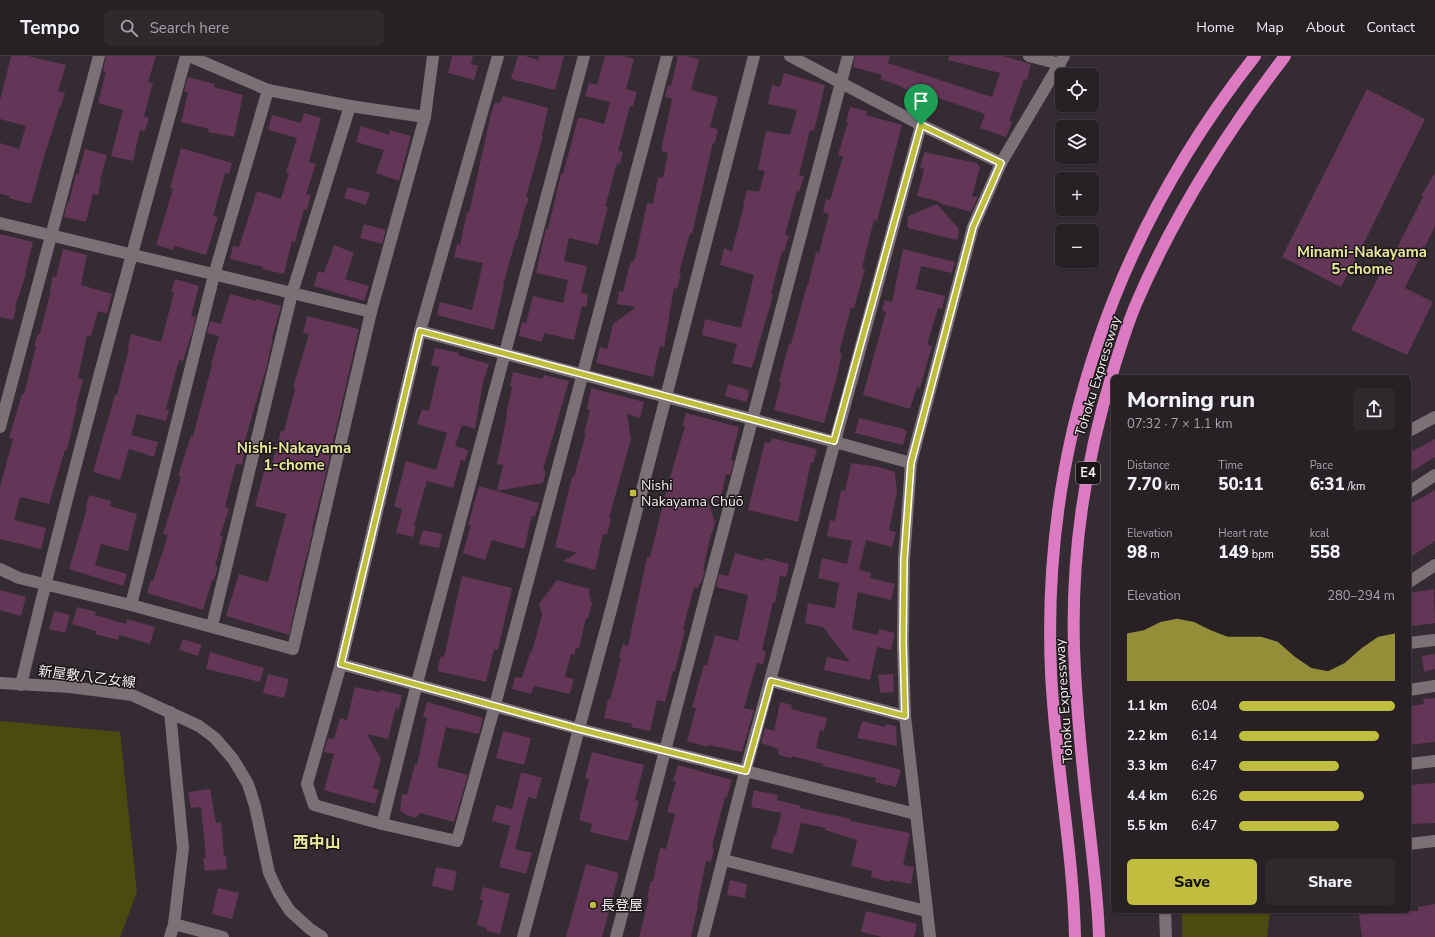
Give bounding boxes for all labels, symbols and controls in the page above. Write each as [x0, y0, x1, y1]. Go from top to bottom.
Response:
search box [104, 10, 384, 46]
text: Tempo [20, 15, 80, 41]
icon: search [118, 17, 140, 39]
text: Search here [150, 18, 229, 38]
text: Home [1196, 18, 1234, 37]
text: Map [1256, 18, 1284, 37]
text: About [1306, 18, 1345, 37]
text: Contact [1367, 18, 1415, 37]
map controls [1055, 68, 1099, 268]
button: locate [1055, 68, 1099, 112]
pin [904, 84, 938, 125]
icon: arrive [910, 90, 932, 112]
button: layers [1055, 120, 1099, 164]
button: + [1055, 172, 1099, 216]
button: − [1055, 224, 1099, 268]
district label: Minami-Nakayama 5-chome [1297, 242, 1427, 279]
street label: Tohoku Expressway [1071, 313, 1126, 438]
text: Morning run [1127, 385, 1255, 415]
button: share [1353, 388, 1395, 430]
text: 07:32 · 7 × 1.1 km [1127, 415, 1233, 433]
district label: Nishi-Nakayama 1-chome [237, 438, 351, 475]
text: Distance [1127, 458, 1170, 473]
text: Time [1218, 458, 1243, 473]
text: Pace [1310, 458, 1333, 473]
road number: E4 [1076, 462, 1100, 484]
text: 7.70 [1127, 473, 1162, 496]
text: 50:11 [1218, 473, 1264, 496]
text: 6:31 [1310, 473, 1345, 496]
place label: Nishi Nakayama Chūō [641, 476, 744, 511]
text: km [1162, 479, 1180, 494]
text: /km [1345, 479, 1366, 494]
marker: Nishi Nakayama Chūō [628, 488, 638, 498]
text: Elevation [1127, 526, 1173, 541]
text: Heart rate [1218, 526, 1269, 541]
text: kcal [1310, 526, 1329, 541]
text: 98 [1127, 541, 1147, 564]
text: 149 [1218, 541, 1249, 564]
text: 558 [1310, 541, 1340, 564]
text: m [1147, 547, 1160, 562]
text: bpm [1249, 547, 1274, 562]
text: Elevation [1127, 587, 1181, 605]
text: 280–294 m [1327, 587, 1395, 605]
street label: Tohoku Expressway [1050, 637, 1078, 764]
street label: 新屋敷八乙女線 [37, 662, 137, 692]
text: 1.1 km [1127, 697, 1168, 715]
text: 6:04 [1191, 697, 1217, 715]
text: 2.2 km [1127, 727, 1168, 745]
text: 6:14 [1191, 727, 1217, 745]
text: 3.3 km [1127, 757, 1168, 775]
text: 6:47 [1191, 757, 1217, 775]
text: 4.4 km [1127, 787, 1168, 805]
text: 6:26 [1191, 787, 1217, 805]
text: 5.5 km [1127, 817, 1168, 835]
text: 6:47 [1191, 817, 1217, 835]
district label: 西中山 [293, 832, 341, 854]
button: Save [1127, 859, 1257, 905]
button: Share [1265, 859, 1395, 905]
place label: 長登屋 [601, 896, 643, 915]
marker: 長登屋 [588, 900, 598, 910]

